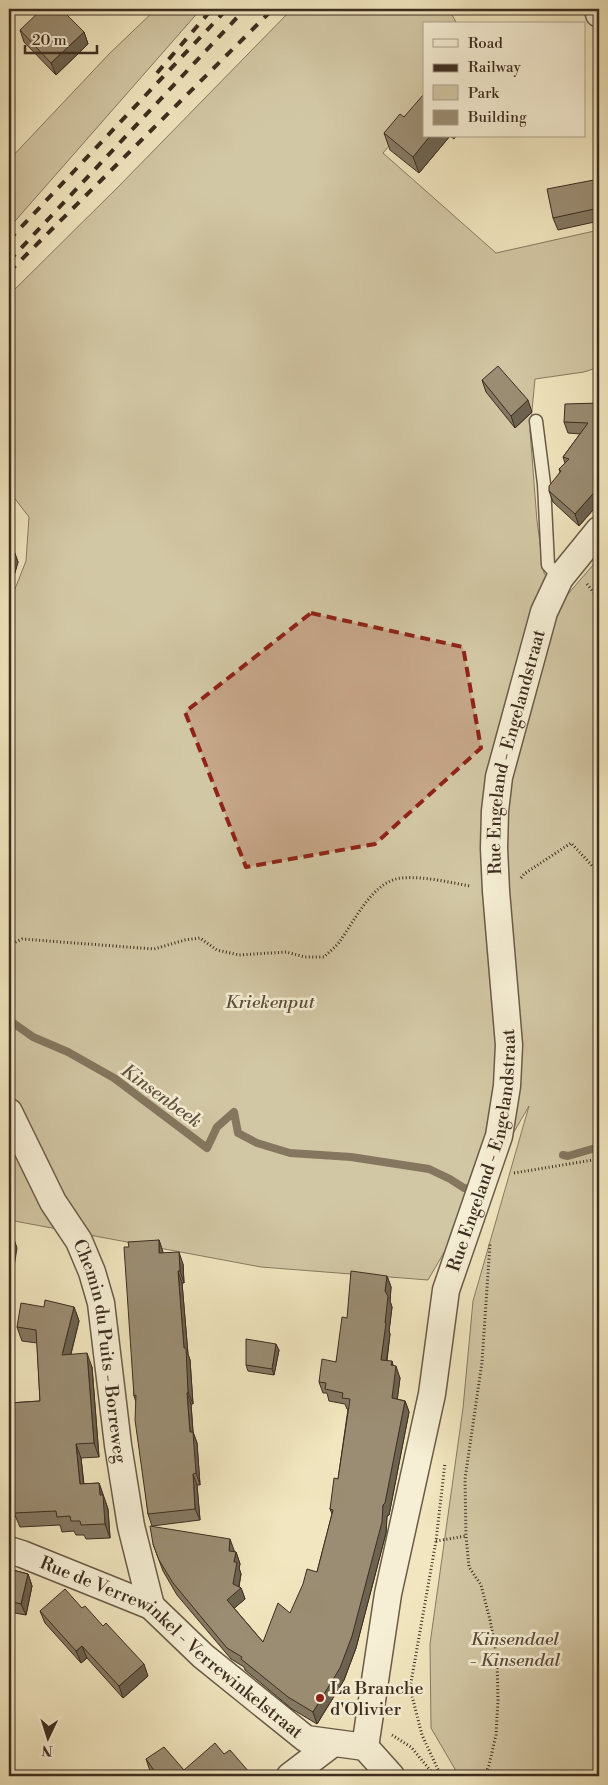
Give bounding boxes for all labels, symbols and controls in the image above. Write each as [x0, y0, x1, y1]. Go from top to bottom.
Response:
scale bar [25, 22, 98, 54]
legend [423, 22, 586, 138]
text: 20 m [32, 31, 67, 50]
text: Road [468, 34, 503, 53]
text: Railway [468, 58, 522, 77]
text: Park [468, 84, 500, 103]
text: Building [467, 108, 527, 127]
street label: Rue Engeland - Engelandstraat [483, 627, 551, 875]
park label: Kriekenput [225, 991, 316, 1014]
street label: Rue Engeland - Engelandstraat [442, 1027, 521, 1275]
water label: Kinsenbeek [116, 1058, 207, 1133]
street label: Chemin du Puits - Borreweg [67, 1236, 132, 1466]
street label: Rue de Verrewinkel - Verrewinkelstraat [36, 1551, 308, 1744]
park label: Kinsendael - Kinsendal [470, 1628, 561, 1672]
place label: La Branche d'Olivier [330, 1677, 424, 1721]
marker: La Branche d'Olivier [314, 1692, 326, 1704]
north arrow [22, 1712, 72, 1762]
text: N [41, 1741, 53, 1759]

